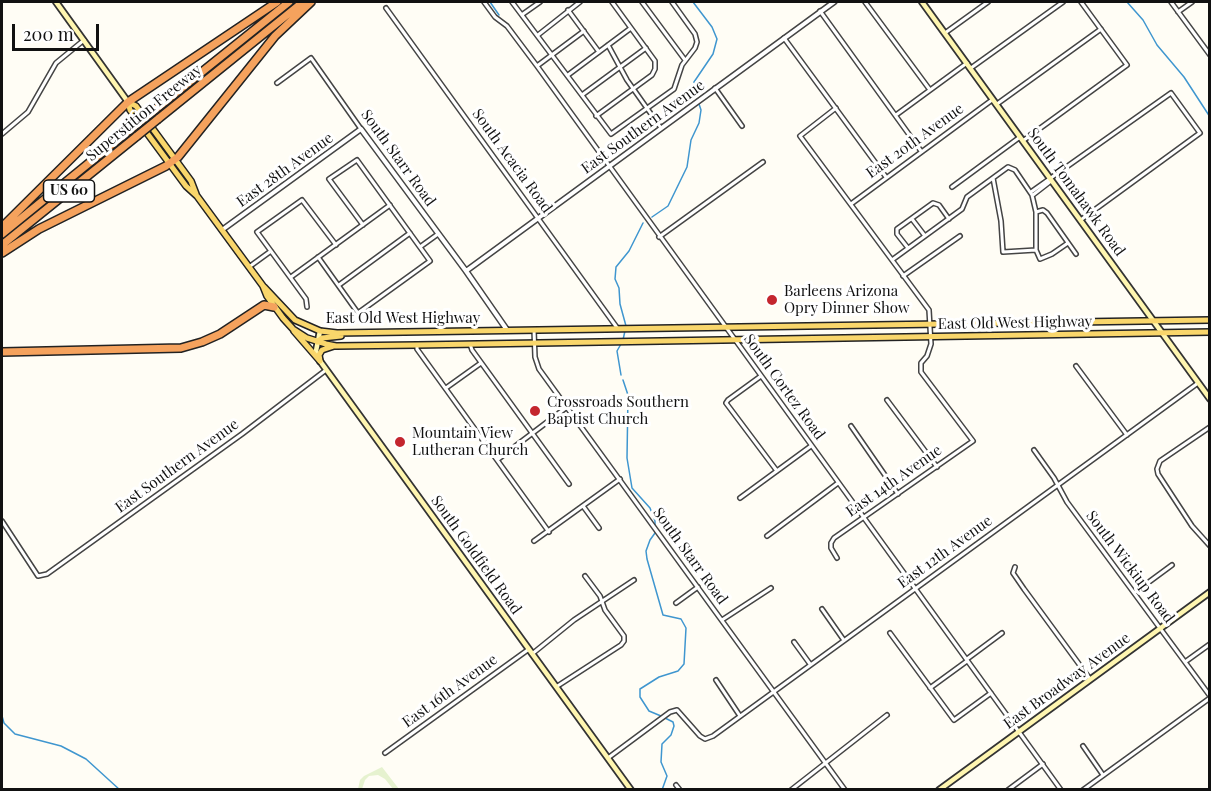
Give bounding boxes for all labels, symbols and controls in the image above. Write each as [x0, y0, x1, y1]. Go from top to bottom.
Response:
scale bar [15, 12, 102, 50]
text: 200 m [23, 22, 74, 46]
street label: Superstition Freeway [83, 61, 205, 165]
street label: East Southern Avenue [578, 76, 708, 178]
street label: East 20th Avenue [863, 100, 967, 182]
street label: South Starr Road [357, 106, 439, 210]
street label: South Acacia Road [468, 106, 556, 216]
street label: South Tomahawk Road [1023, 124, 1129, 260]
street label: East 28th Avenue [233, 129, 337, 211]
road number: US 60 [44, 180, 94, 202]
place label: Barleens Arizona Opry Dinner Show [784, 282, 910, 317]
marker: Barleens Arizona Opry Dinner Show [765, 293, 779, 307]
street label: East Old West Highway [326, 309, 480, 327]
street label: East Old West Highway [938, 313, 1092, 333]
street label: South Cortez Road [740, 331, 828, 443]
place label: Crossroads Southern Baptist Church [547, 393, 689, 428]
marker: Crossroads Southern Baptist Church [528, 404, 542, 418]
street label: East Southern Avenue [112, 415, 242, 517]
place label: Mountain View Lutheran Church [412, 424, 528, 459]
marker: Mountain View Lutheran Church [393, 435, 407, 449]
street label: East 14th Avenue [843, 441, 945, 521]
street label: South Goldfield Road [427, 492, 525, 618]
street label: South Starr Road [649, 504, 731, 608]
street label: South Wickiup Road [1082, 507, 1178, 627]
street label: East 12th Avenue [894, 512, 996, 592]
street label: East Broadway Avenue [1000, 629, 1134, 733]
street label: East 16th Avenue [399, 651, 501, 731]

